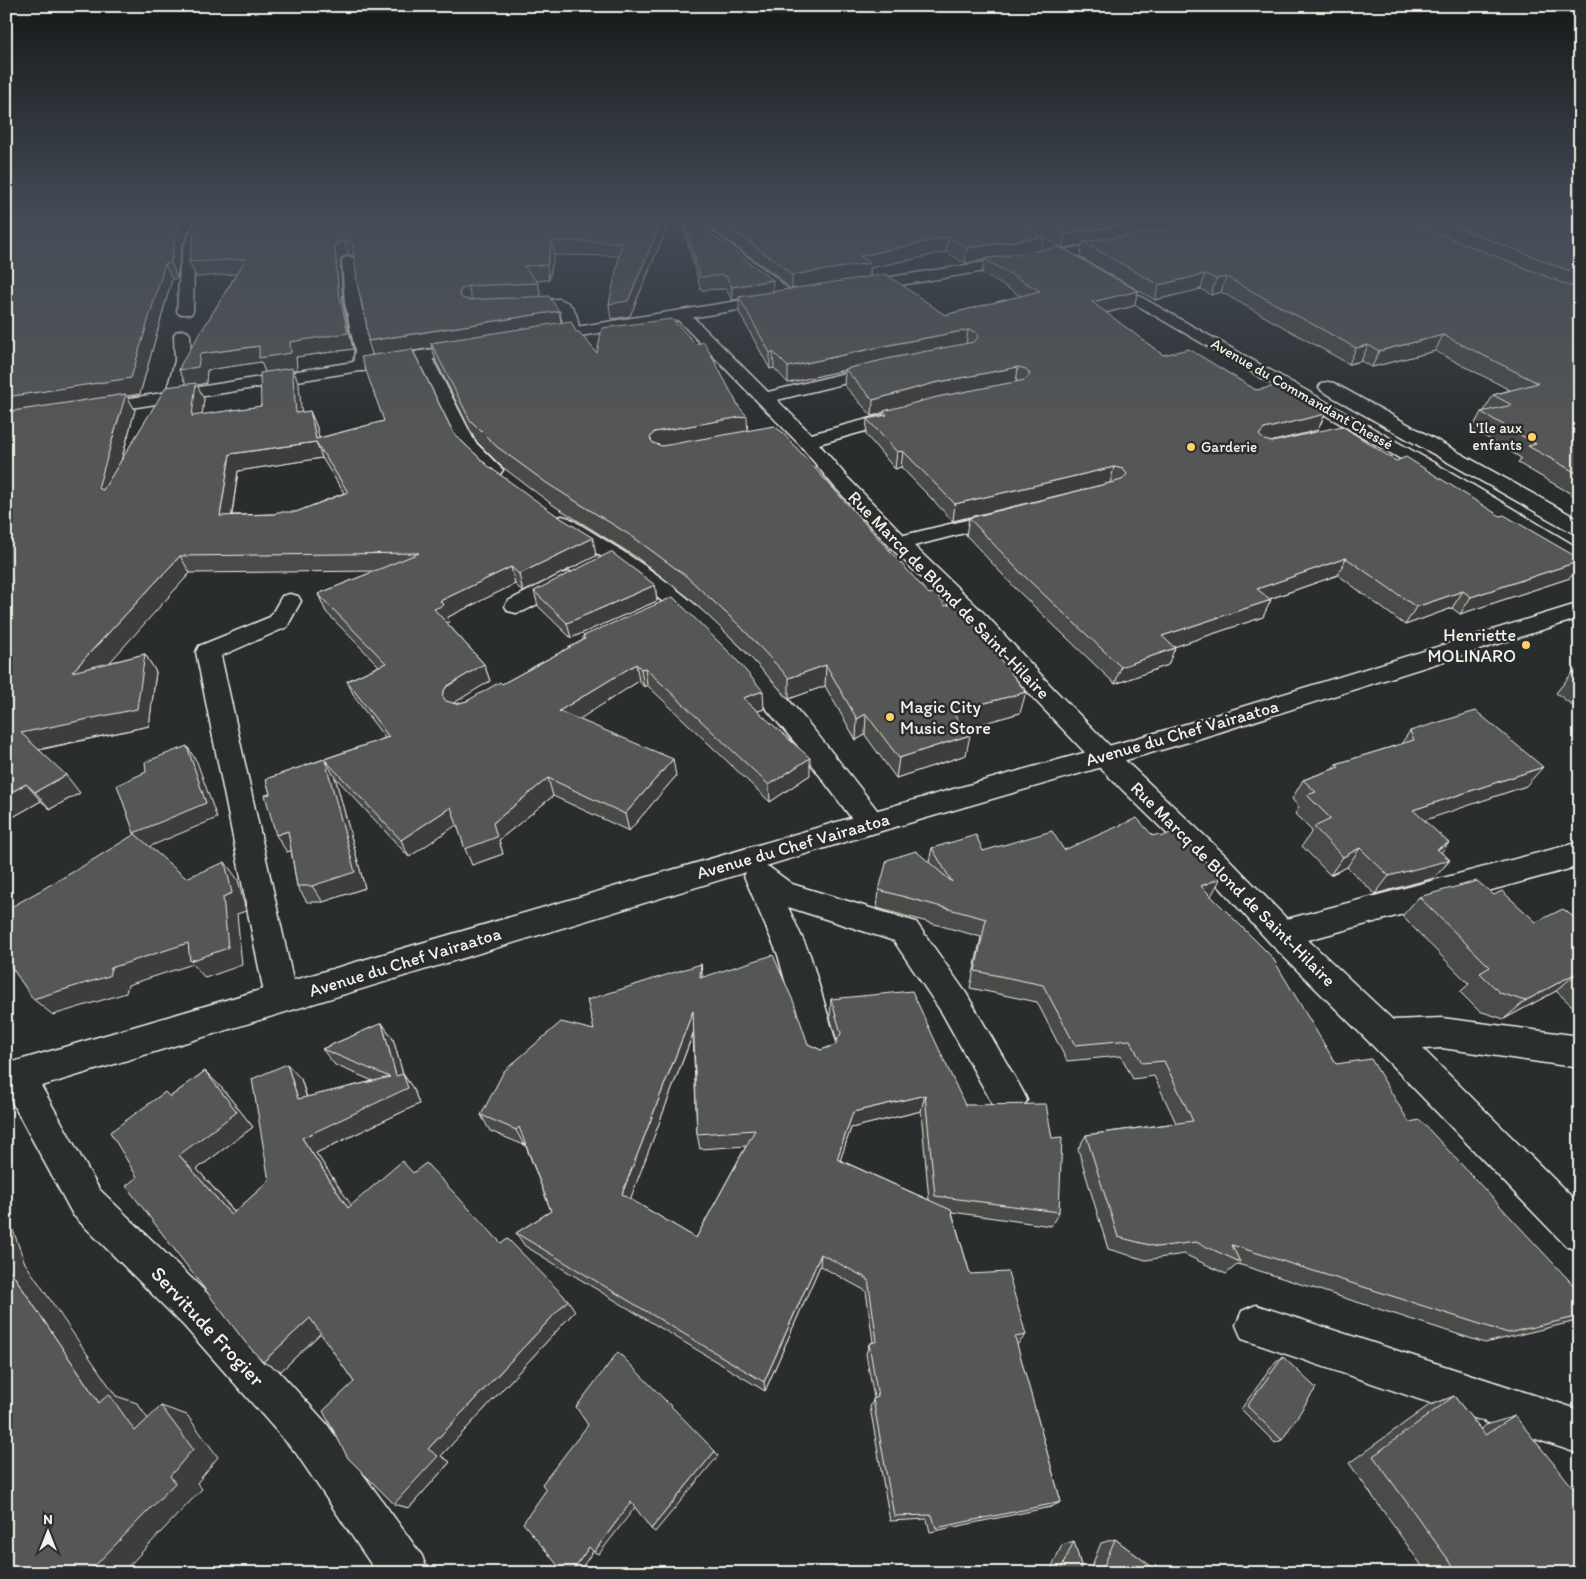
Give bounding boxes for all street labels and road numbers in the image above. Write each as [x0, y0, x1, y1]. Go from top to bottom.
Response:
street label: Avenue du Commandant Chessé [1208, 334, 1396, 454]
street label: Rue Marcq de Blond de Saint-Hilaire [843, 486, 1055, 704]
street label: Avenue du Chef Vairaatoa [1083, 695, 1281, 771]
street label: Rue Marcq de Blond de Saint-Hilaire [1126, 777, 1340, 991]
street label: Avenue du Chef Vairaatoa [694, 808, 892, 884]
street label: Avenue du Chef Vairaatoa [306, 922, 504, 1002]
street label: Servitude Frogier [146, 1261, 270, 1392]

